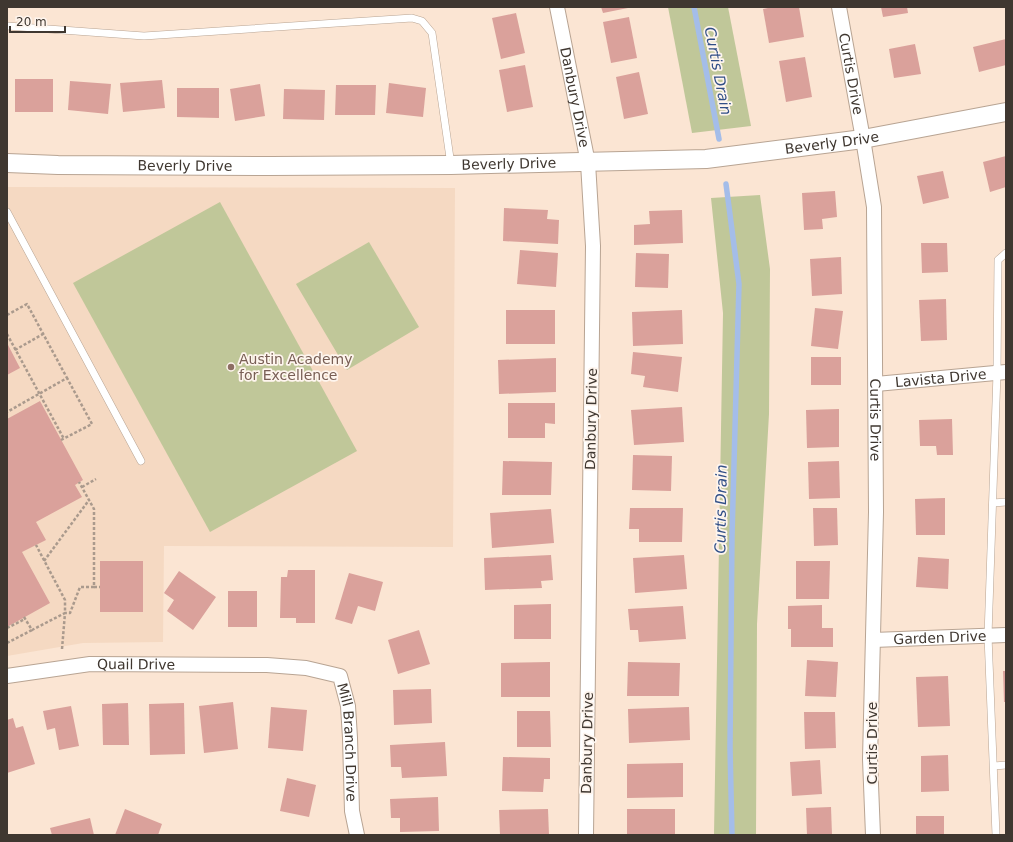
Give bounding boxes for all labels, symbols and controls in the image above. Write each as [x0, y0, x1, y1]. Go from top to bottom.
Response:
scale bar [10, 8, 65, 34]
text: 20 m [16, 15, 47, 29]
water label: Curtis Drain [701, 25, 735, 117]
street label: Curtis Drive [836, 32, 866, 116]
street label: Danbury Drive [557, 46, 593, 149]
street label: Beverly Drive [784, 128, 880, 157]
street label: Beverly Drive [461, 155, 557, 173]
street label: Beverly Drive [137, 157, 232, 174]
place label: Austin Academy for Excellence [239, 351, 352, 383]
marker: Austin Academy for Excellence [226, 362, 236, 372]
street label: Lavista Drive [894, 366, 987, 390]
street label: Danbury Drive [582, 368, 600, 470]
street label: Curtis Drive [867, 378, 884, 461]
water label: Curtis Drain [711, 464, 731, 554]
street label: Garden Drive [893, 628, 987, 647]
street label: Quail Drive [97, 656, 175, 672]
street label: Mill Branch Drive [334, 681, 360, 802]
street label: Danbury Drive [578, 692, 596, 794]
street label: Curtis Drive [864, 702, 880, 784]

